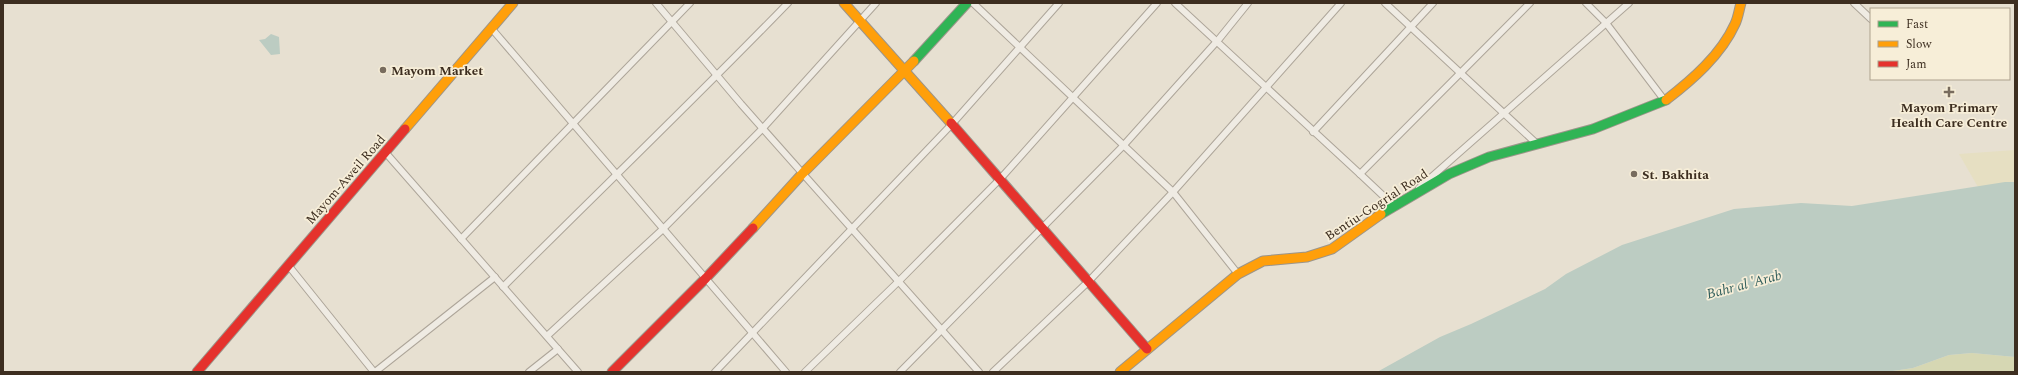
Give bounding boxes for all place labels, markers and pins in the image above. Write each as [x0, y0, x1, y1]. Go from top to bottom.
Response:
place label: Mayom Market [391, 61, 483, 81]
marker: Mayom Market [378, 65, 388, 75]
marker: Mayom Primary Health Care Centre [1943, 86, 1955, 98]
place label: Mayom Primary Health Care Centre [1891, 98, 2007, 133]
place label: St. Bakhita [1642, 165, 1709, 185]
marker: St. Bakhita [1629, 169, 1639, 179]

